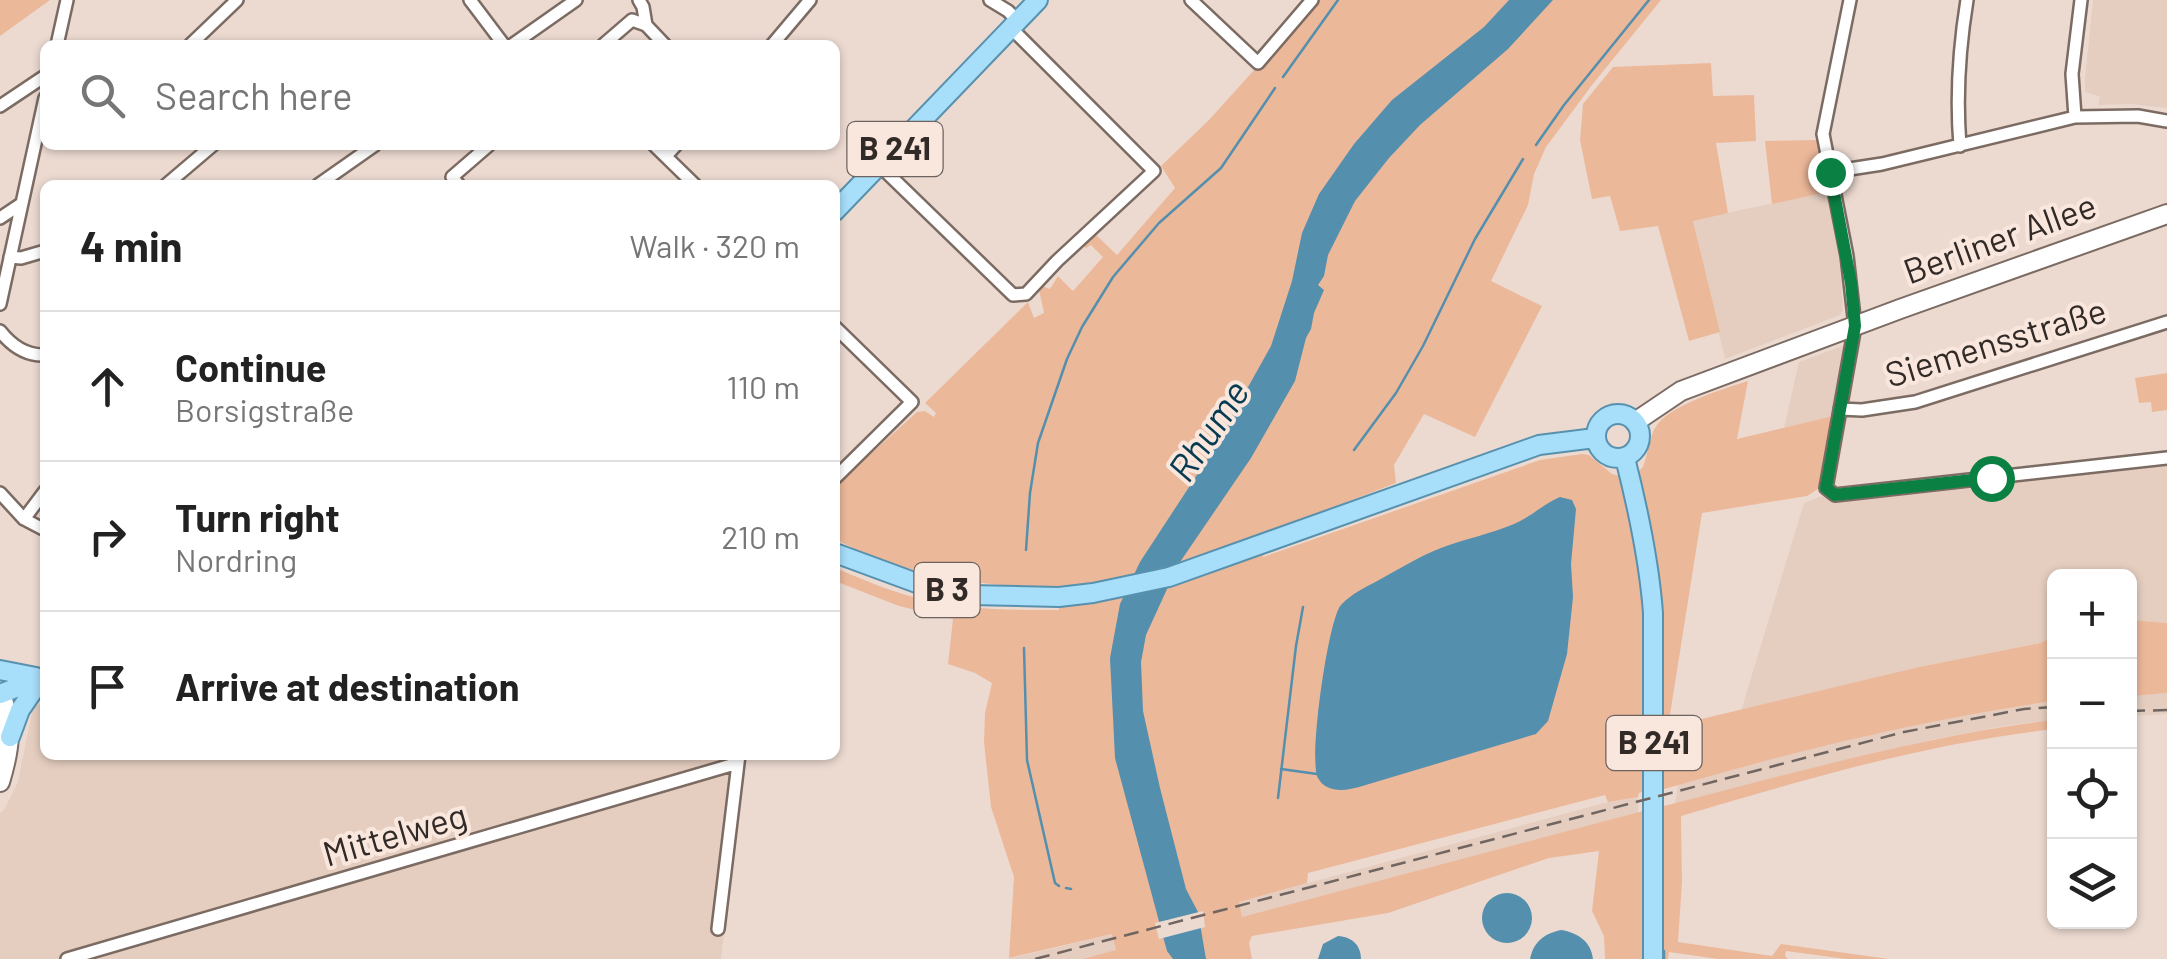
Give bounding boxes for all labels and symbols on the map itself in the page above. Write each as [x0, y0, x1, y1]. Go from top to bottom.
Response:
road number: B 241 [848, 122, 942, 176]
route end [1808, 150, 1854, 196]
street label: Berliner Allee [1897, 183, 2101, 291]
street label: Siemensstraße [1880, 288, 2111, 395]
water label: Rhume [1157, 371, 1258, 489]
route start [1969, 456, 2015, 502]
road number: B 3 [914, 563, 980, 617]
road number: B 241 [1606, 716, 1702, 770]
street label: Mittelweg [318, 793, 471, 874]

